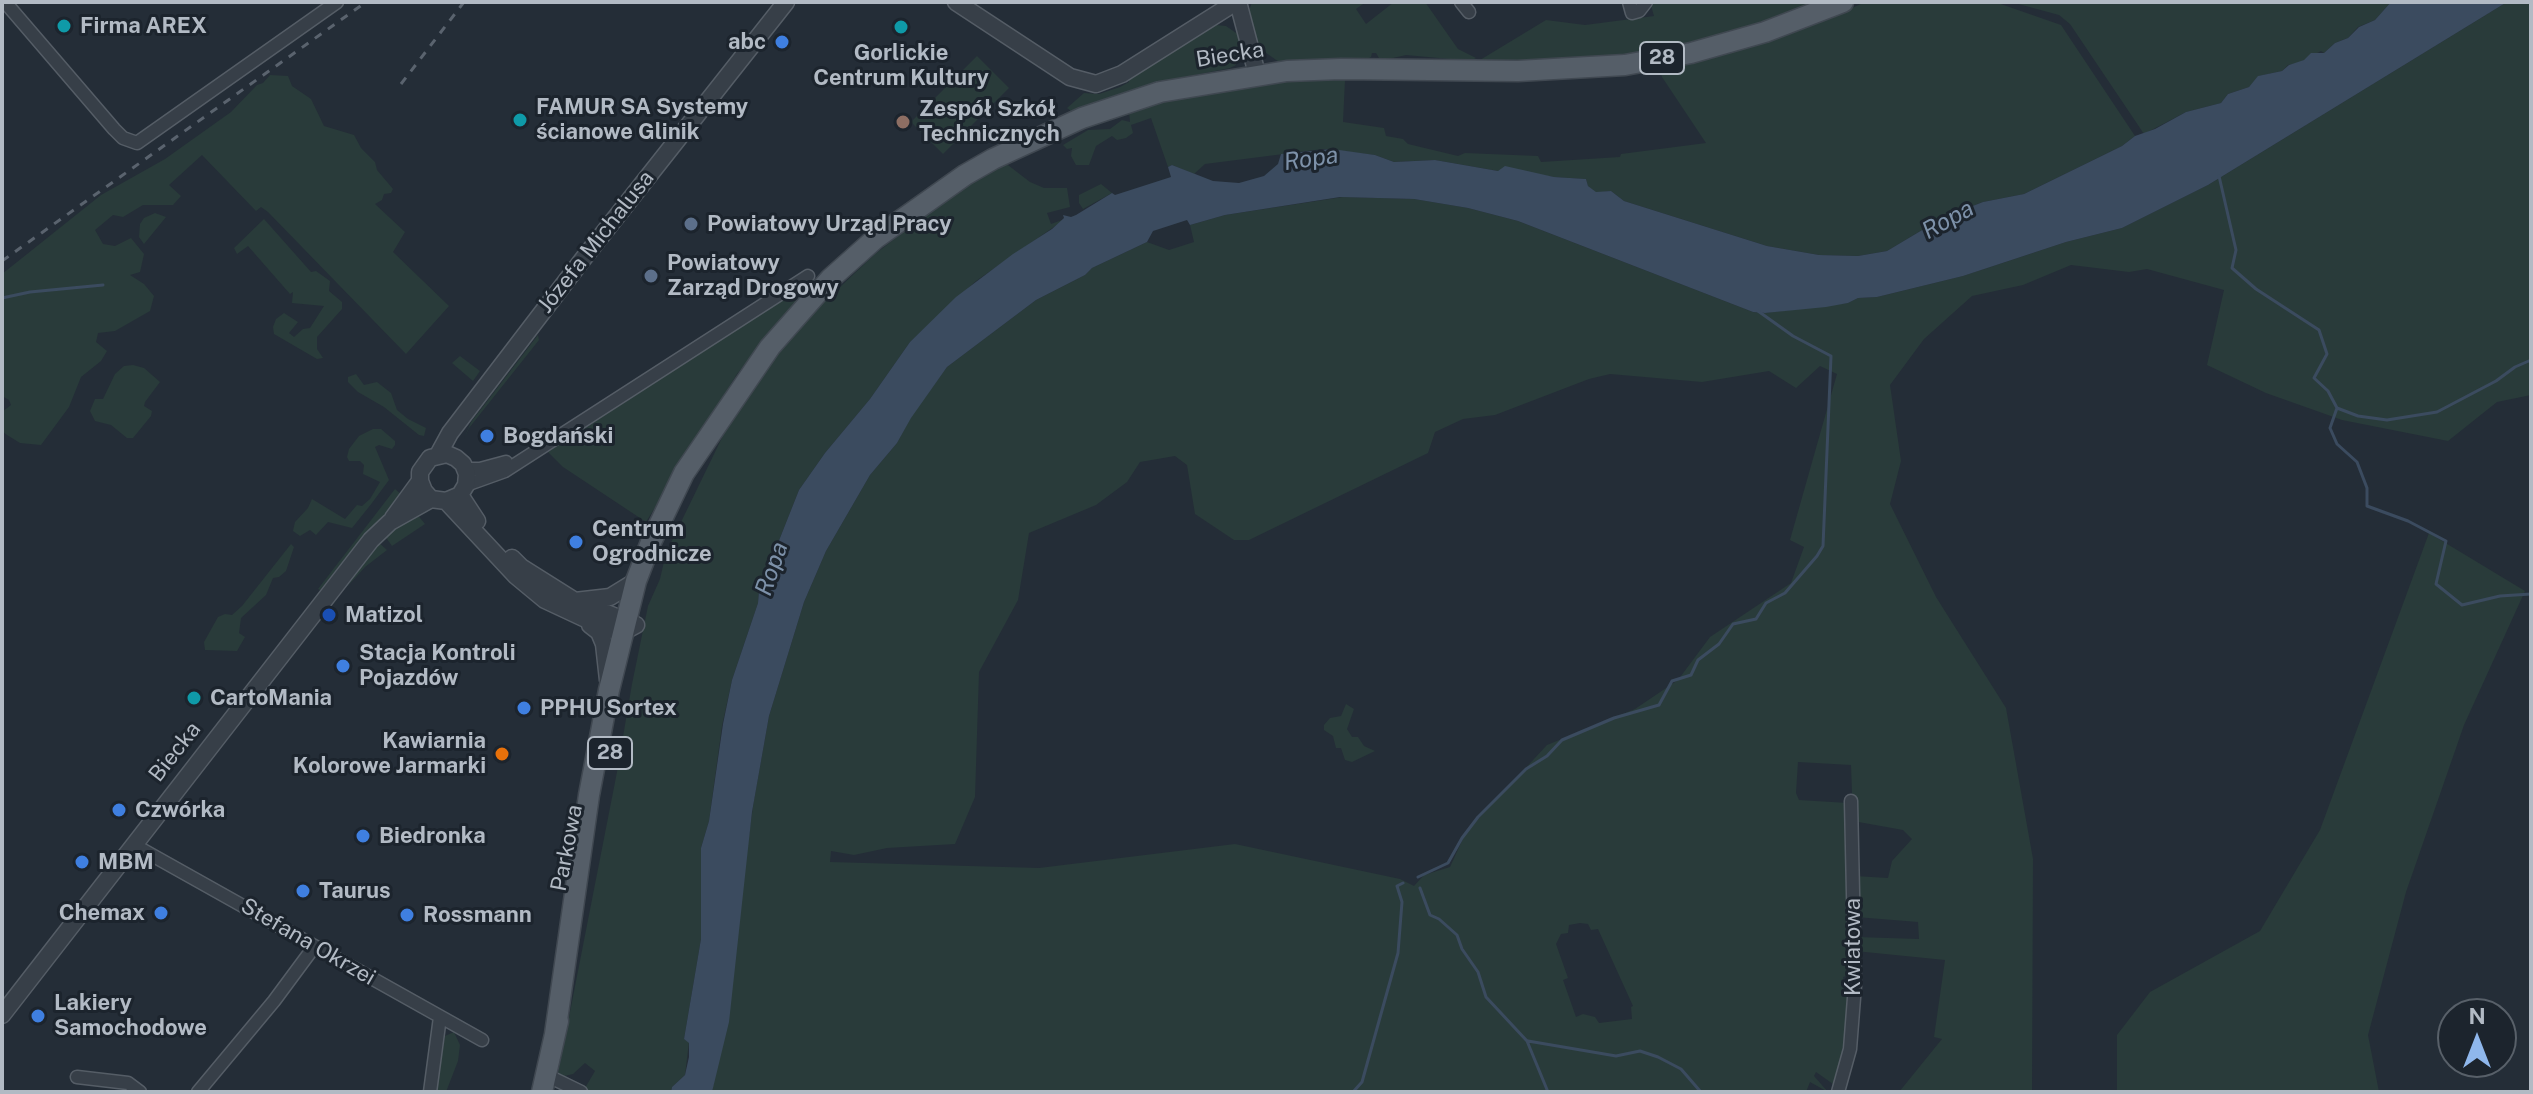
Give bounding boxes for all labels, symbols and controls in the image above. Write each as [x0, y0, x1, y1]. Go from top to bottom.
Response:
place label: Firma AREX [80, 13, 207, 39]
marker: Firma AREX [55, 17, 73, 35]
marker: Gorlickie Centrum Kultury [892, 18, 910, 36]
place label: abc [728, 29, 766, 55]
marker: abc [773, 33, 791, 51]
street label: Biecka [1194, 37, 1266, 73]
place label: Gorlickie Centrum Kultury [813, 40, 989, 92]
road number: 28 [1640, 42, 1684, 74]
place label: FAMUR SA Systemy ścianowe Glinik [536, 94, 748, 146]
place label: Zespół Szkół Technicznych [919, 96, 1060, 148]
marker: FAMUR SA Systemy ścianowe Glinik [511, 111, 529, 129]
marker: Zespół Szkół Technicznych [894, 113, 912, 131]
water label: Ropa [1282, 141, 1340, 177]
street label: Józefa Michalusa [532, 166, 660, 318]
water label: Ropa [1917, 194, 1979, 246]
place label: Powiatowy Urząd Pracy [707, 211, 952, 237]
marker: Powiatowy Urząd Pracy [682, 215, 700, 233]
place label: Powiatowy Zarząd Drogowy [667, 250, 839, 302]
marker: Powiatowy Zarząd Drogowy [642, 267, 660, 285]
place label: Bogdański [503, 423, 613, 449]
marker: Bogdański [478, 427, 496, 445]
place label: Centrum Ogrodnicze [592, 516, 712, 568]
marker: Centrum Ogrodnicze [567, 533, 585, 551]
water label: Ropa [749, 538, 795, 600]
place label: Matizol [345, 602, 423, 628]
marker: Matizol [320, 606, 338, 624]
place label: Stacja Kontroli Pojazdów [359, 640, 516, 692]
marker: Stacja Kontroli Pojazdów [334, 657, 352, 675]
place label: CartoMania [210, 685, 332, 711]
marker: CartoMania [185, 689, 203, 707]
place label: PPHU Sortex [540, 695, 677, 721]
marker: PPHU Sortex [515, 699, 533, 717]
street label: Biecka [143, 717, 207, 787]
place label: Kawiarnia Kolorowe Jarmarki [293, 728, 486, 780]
road number: 28 [588, 737, 632, 769]
marker: Kawiarnia Kolorowe Jarmarki [493, 745, 511, 763]
place label: Czwórka [135, 797, 225, 823]
marker: Czwórka [110, 801, 128, 819]
street label: Parkowa [546, 802, 588, 894]
place label: Biedronka [379, 823, 486, 849]
marker: Biedronka [354, 827, 372, 845]
place label: MBM [98, 849, 154, 875]
marker: MBM [73, 853, 91, 871]
place label: Taurus [319, 878, 391, 904]
marker: Taurus [294, 882, 312, 900]
street label: Stefana Okrzei [236, 893, 380, 991]
street label: Kwiatowa [1840, 898, 1866, 996]
place label: Chemax [59, 900, 145, 926]
place label: Rossmann [423, 902, 532, 928]
marker: Chemax [152, 904, 170, 922]
marker: Rossmann [398, 906, 416, 924]
place label: Lakiery Samochodowe [54, 990, 207, 1042]
north arrow [2437, 998, 2517, 1078]
text: N [2468, 1003, 2486, 1029]
marker: Lakiery Samochodowe [29, 1007, 47, 1025]

